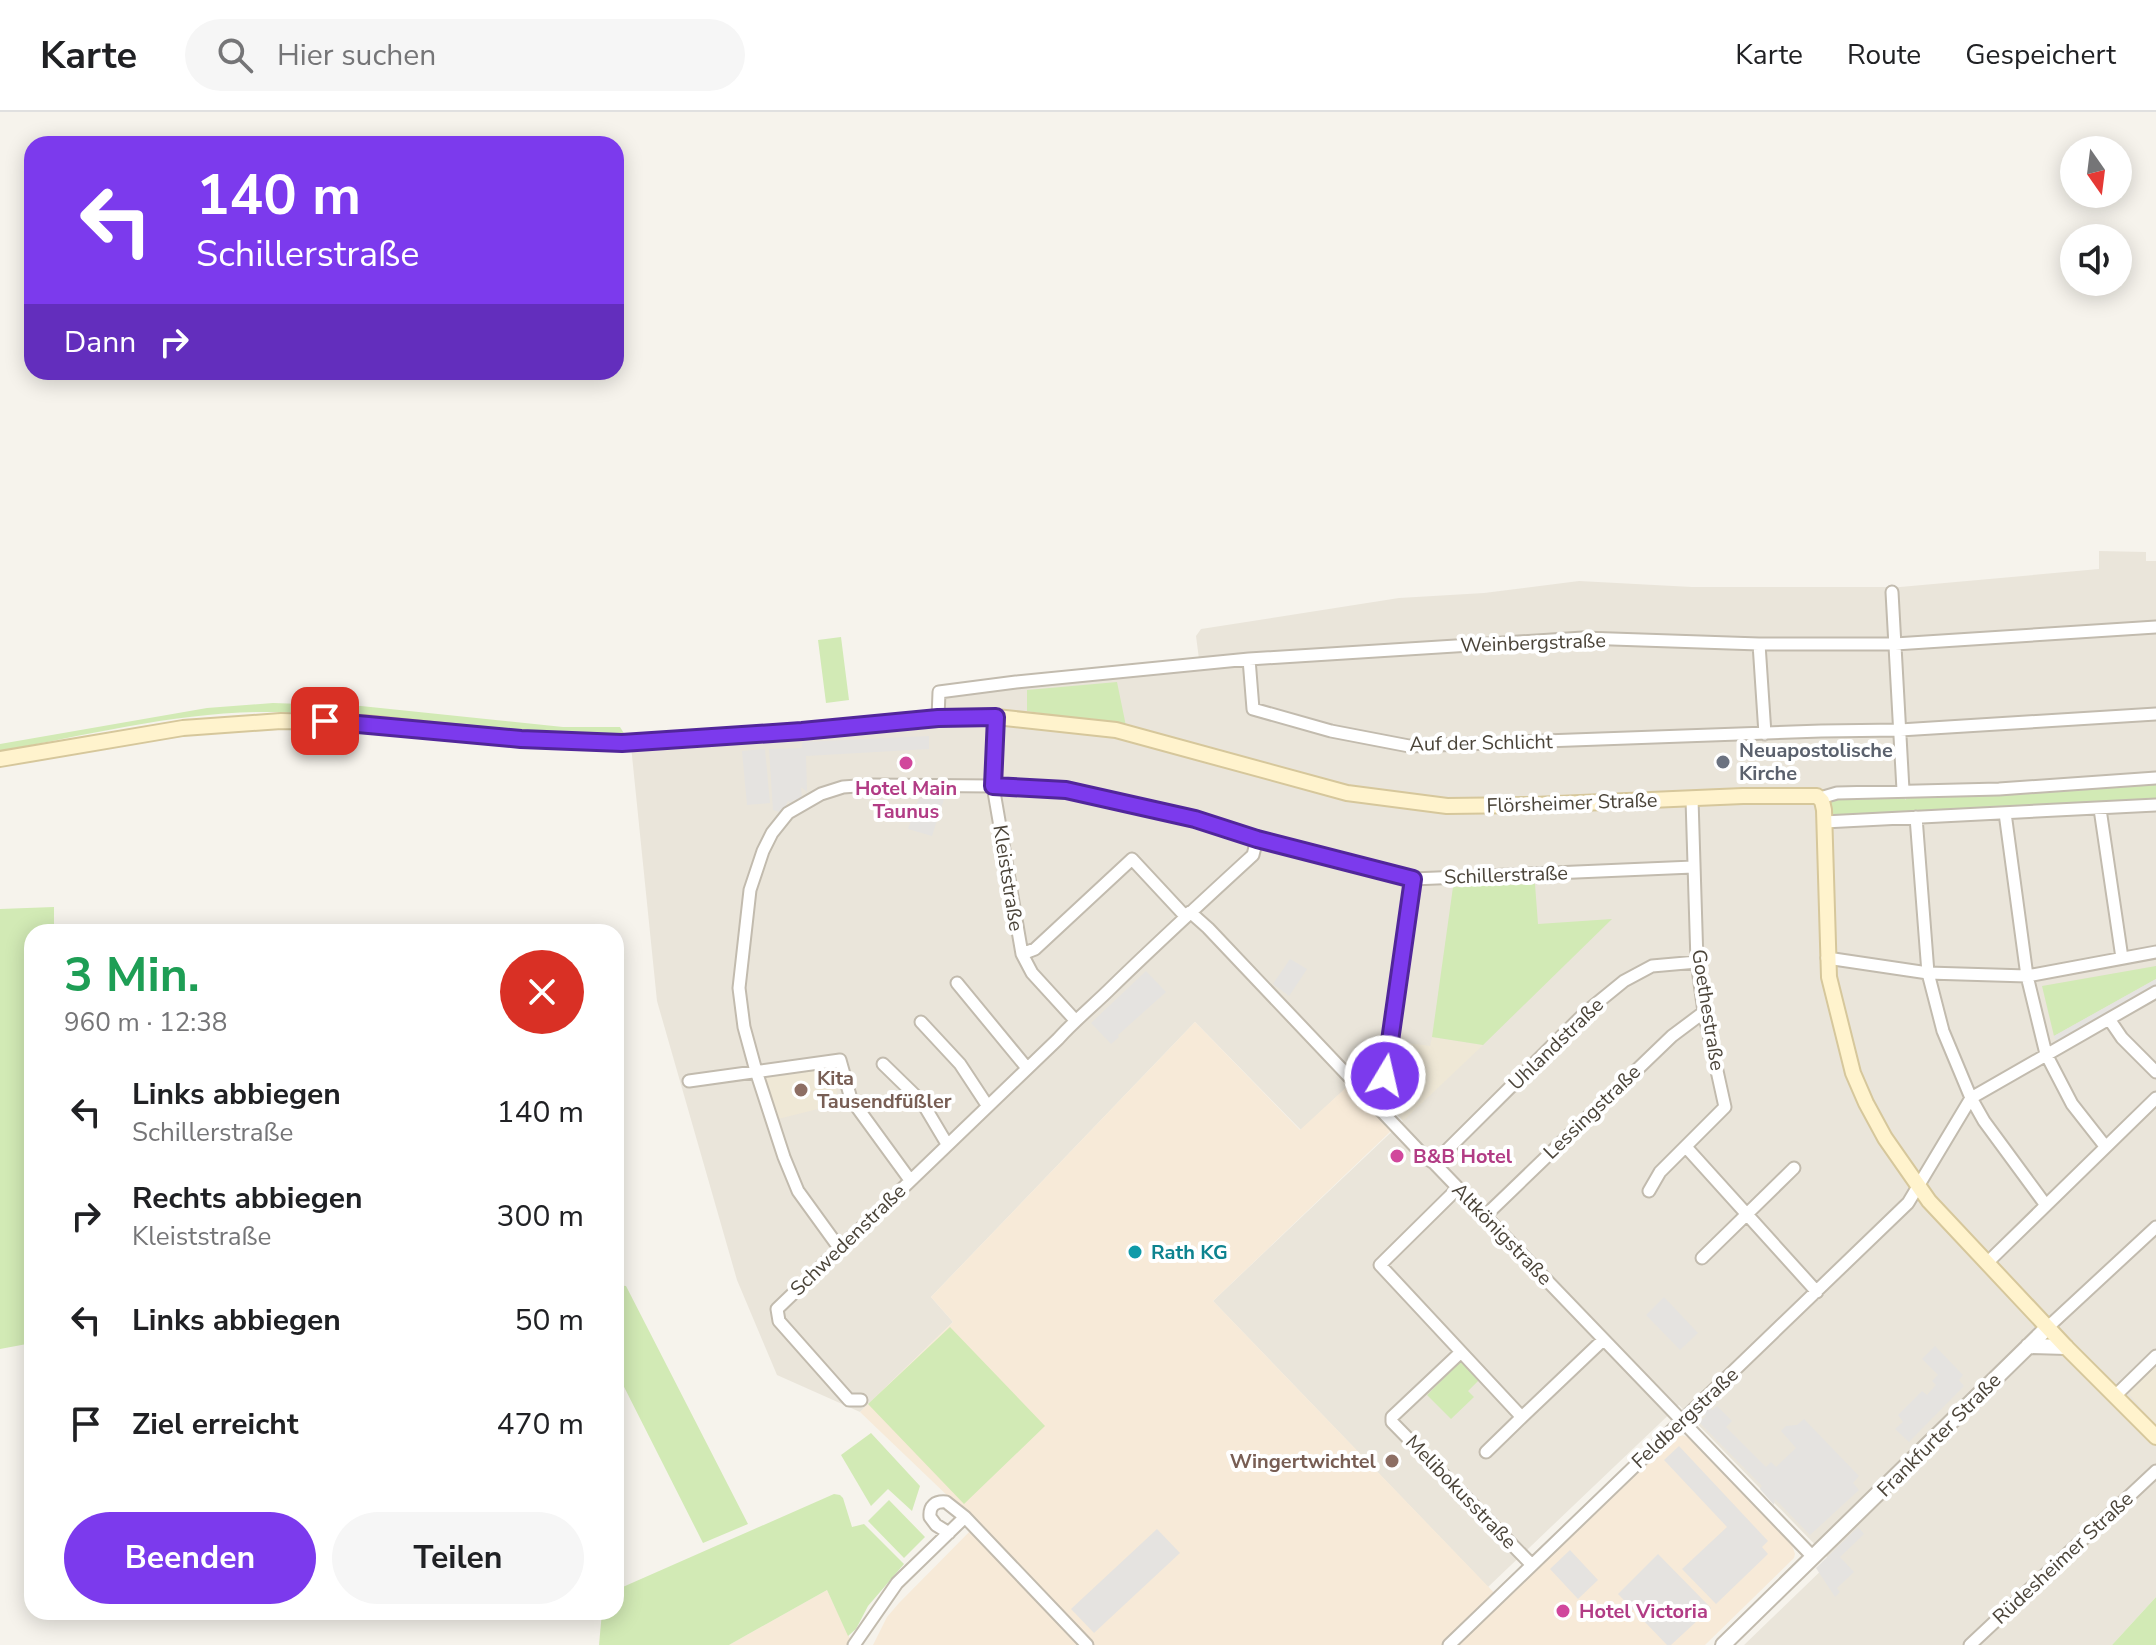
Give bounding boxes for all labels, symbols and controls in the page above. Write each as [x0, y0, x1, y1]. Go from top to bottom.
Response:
search box [185, 19, 745, 91]
text: Karte [40, 30, 137, 81]
icon: search [213, 33, 257, 77]
text: Hier suchen [277, 35, 436, 76]
text: Karte [1735, 36, 1803, 74]
text: Route [1847, 36, 1921, 74]
text: Gespeichert [1965, 36, 2116, 74]
north arrow [2060, 136, 2132, 208]
map controls [2060, 136, 2132, 296]
text: 140 m [196, 157, 361, 234]
icon: left [64, 168, 168, 272]
button: sound [2060, 224, 2132, 296]
text: Schillerstraße [196, 230, 419, 279]
icon: right [152, 320, 196, 364]
text: Dann [64, 322, 136, 363]
street label: Weinbergstraße [1460, 627, 1606, 659]
pin [291, 687, 359, 755]
icon: arrive [303, 699, 347, 743]
street label: Auf der Schlicht [1409, 728, 1554, 758]
place label: Neuapostolische Kirche [1739, 737, 1893, 787]
marker: Neuapostolische Kirche [1714, 753, 1732, 771]
marker: Hotel Main Taunus [897, 754, 915, 772]
place label: Hotel Main Taunus [855, 775, 957, 825]
street label: Flörsheimer Straße [1486, 787, 1658, 819]
street label: Kleiststraße [986, 823, 1030, 933]
street label: Schillerstraße [1444, 859, 1568, 891]
text: 3 Min. [64, 942, 200, 1008]
street label: Goethestraße [1685, 947, 1731, 1073]
button: close [500, 950, 584, 1034]
street label: Uhlandstraße [1503, 992, 1609, 1096]
text: 960 m · 12:38 [64, 1005, 227, 1040]
position arrow [1343, 1034, 1427, 1118]
street label: Lessingstraße [1537, 1059, 1647, 1165]
place label: Kita Tausendfüßler [817, 1065, 952, 1115]
text: Links abbiegen [132, 1074, 341, 1115]
marker: Kita Tausendfüßler [792, 1081, 810, 1099]
icon: left [64, 1090, 108, 1134]
text: 140 m [497, 1092, 584, 1133]
text: Schillerstraße [132, 1115, 293, 1150]
place label: B&B Hotel [1413, 1143, 1513, 1170]
marker: B&B Hotel [1388, 1147, 1406, 1165]
street label: Altkönigstraße [1446, 1177, 1558, 1291]
text: Rechts abbiegen [132, 1178, 363, 1219]
street label: Schwedenstraße [784, 1178, 912, 1302]
icon: right [64, 1194, 108, 1238]
text: 300 m [497, 1196, 584, 1237]
text: Kleiststraße [132, 1219, 271, 1254]
place label: Rath KG [1151, 1239, 1228, 1266]
marker: Rath KG [1126, 1243, 1144, 1261]
icon: left [64, 1298, 108, 1342]
text: Links abbiegen [132, 1300, 341, 1341]
text: 50 m [515, 1300, 584, 1341]
street label: Feldbergstraße [1626, 1361, 1744, 1475]
street label: Frankfurter Straße [1871, 1367, 2007, 1503]
icon: arrive [64, 1402, 108, 1446]
text: Ziel erreicht [132, 1404, 298, 1445]
text: 470 m [497, 1404, 584, 1445]
street label: Melibokusstraße [1400, 1429, 1522, 1555]
place label: Wingertwichtel [1230, 1448, 1377, 1475]
marker: Wingertwichtel [1383, 1452, 1401, 1470]
street label: Rüdesheimer Straße [1987, 1486, 2139, 1630]
button: Beenden [64, 1512, 316, 1604]
button: Teilen [332, 1512, 584, 1604]
place label: Hotel Victoria [1579, 1598, 1708, 1625]
marker: Hotel Victoria [1554, 1602, 1572, 1620]

